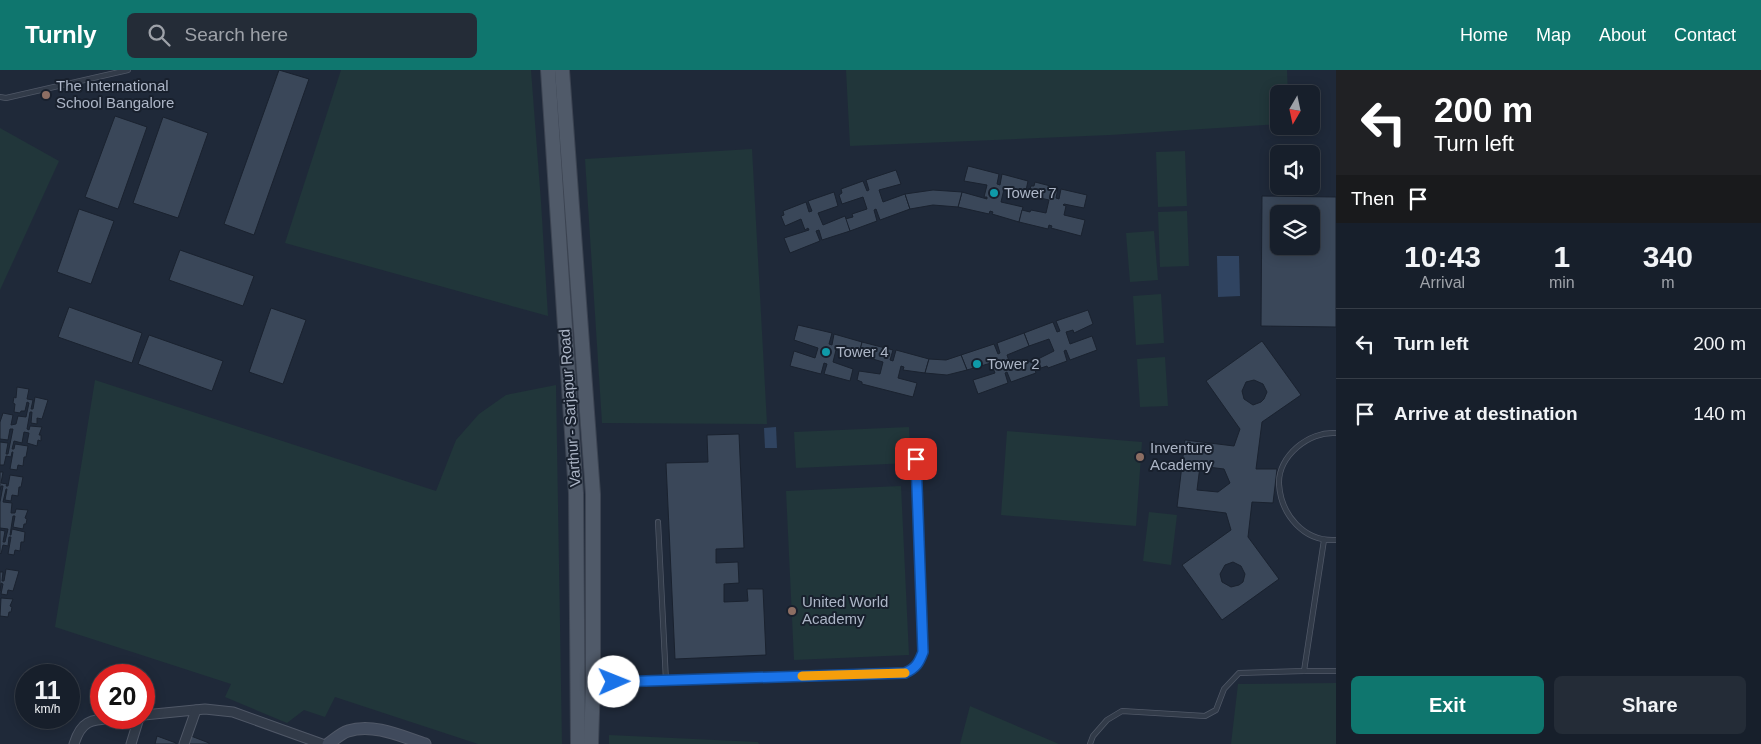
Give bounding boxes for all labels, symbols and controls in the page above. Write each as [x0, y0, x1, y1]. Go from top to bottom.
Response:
search box [127, 13, 477, 58]
text: Turnly [25, 21, 97, 48]
icon: search [145, 21, 173, 49]
text: Search here [185, 24, 288, 45]
text: Home [1460, 25, 1508, 45]
text: Map [1536, 25, 1571, 45]
text: About [1599, 25, 1646, 45]
text: Contact [1674, 25, 1736, 45]
place label: The International School Bangalore [56, 77, 174, 111]
north arrow [1270, 85, 1320, 135]
map controls [1270, 85, 1320, 255]
marker: The International School Bangalore [40, 89, 52, 101]
icon: left [1351, 90, 1416, 155]
text: 200 m [1434, 90, 1533, 129]
text: Turn left [1434, 131, 1514, 156]
button: sound [1270, 145, 1320, 195]
place label: Tower 7 [1004, 184, 1057, 201]
icon: arrive [1404, 185, 1432, 213]
marker: Tower 7 [988, 187, 1000, 199]
text: Then [1351, 188, 1394, 209]
button: layers [1270, 205, 1320, 255]
text: 10:43 [1404, 240, 1481, 273]
text: 1 [1553, 240, 1570, 273]
text: 340 [1643, 240, 1693, 273]
text: Arrival [1420, 274, 1465, 291]
text: min [1549, 274, 1575, 291]
text: m [1661, 274, 1674, 291]
street label: Varthur - Sarjapur Road [556, 329, 583, 488]
icon: left [1351, 330, 1379, 358]
text: Turn left [1394, 333, 1469, 354]
text: 200 m [1693, 333, 1746, 354]
place label: Tower 4 [836, 343, 889, 360]
marker: Tower 4 [820, 346, 832, 358]
place label: Tower 2 [987, 355, 1040, 372]
marker: Tower 2 [971, 358, 983, 370]
icon: arrive [1351, 400, 1379, 428]
text: Arrive at destination [1394, 403, 1578, 424]
text: 140 m [1693, 403, 1746, 424]
pin [895, 438, 937, 480]
place label: Inventure Academy [1150, 439, 1213, 473]
icon: arrive [902, 445, 930, 473]
marker: Inventure Academy [1134, 451, 1146, 463]
place label: United World Academy [802, 593, 888, 627]
marker: United World Academy [786, 605, 798, 617]
position arrow [587, 655, 639, 707]
speed limit sign: 20 [90, 664, 155, 729]
text: 11 [34, 676, 61, 704]
button: Exit [1351, 676, 1544, 734]
button: Share [1554, 676, 1746, 734]
text: km/h [34, 702, 61, 716]

